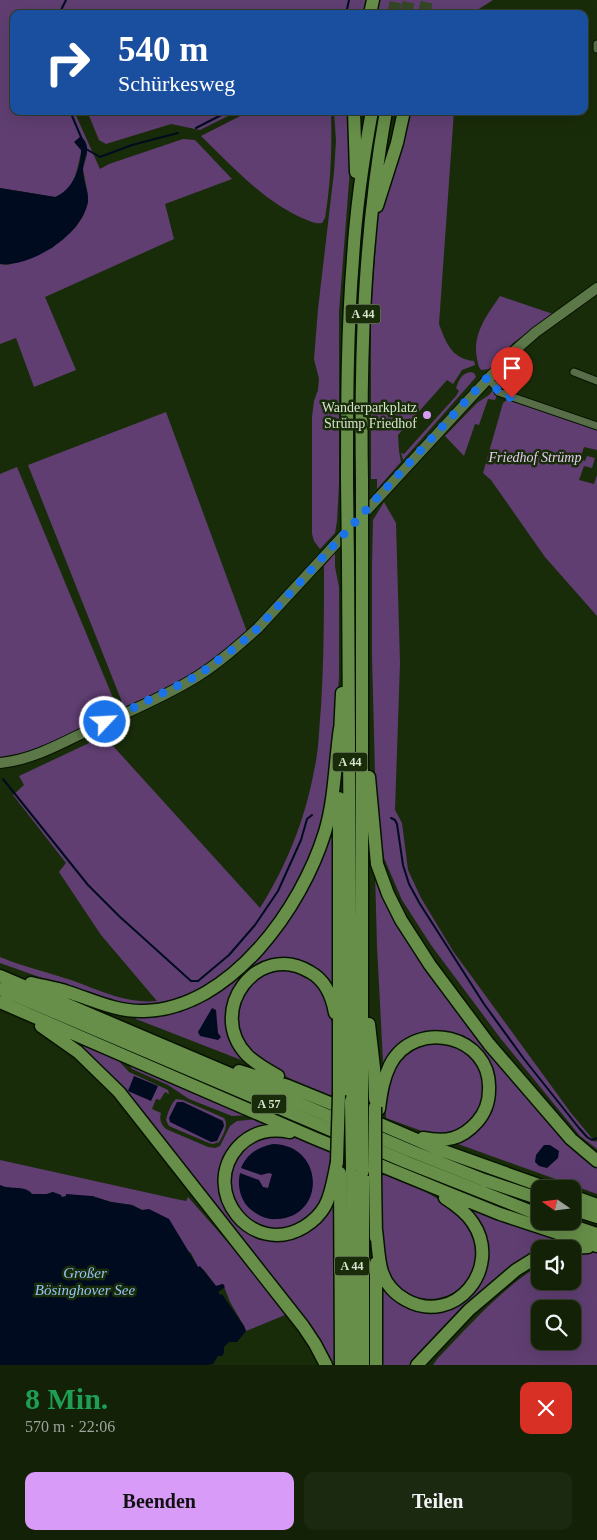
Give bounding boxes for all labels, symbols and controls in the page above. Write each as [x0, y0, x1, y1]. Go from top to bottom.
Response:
icon: right [35, 30, 100, 95]
text: 540 m [118, 30, 208, 69]
text: Schürkesweg [118, 71, 235, 96]
road number: A 44 [346, 304, 380, 324]
pin [491, 347, 533, 398]
icon: arrive [498, 354, 526, 382]
place label: Wanderparkplatz Strümp Friedhof [322, 400, 417, 431]
marker: Wanderparkplatz Strümp Friedhof [421, 409, 433, 421]
park label: Friedhof Strümp [488, 450, 581, 465]
position arrow [78, 695, 130, 747]
road number: A 44 [332, 752, 368, 772]
road number: A 57 [252, 1094, 286, 1114]
north arrow [531, 1180, 581, 1230]
map controls [531, 1180, 581, 1350]
button: sound [531, 1240, 581, 1290]
road number: A 44 [334, 1256, 370, 1276]
water label: Großer Bösinghover See [35, 1265, 136, 1298]
button: search [531, 1300, 581, 1350]
text: 8 Min. [25, 1382, 108, 1415]
button: close [520, 1382, 572, 1434]
text: 570 m · 22:06 [25, 1418, 115, 1435]
button: Beenden [25, 1472, 294, 1530]
button: Teilen [304, 1472, 572, 1530]

